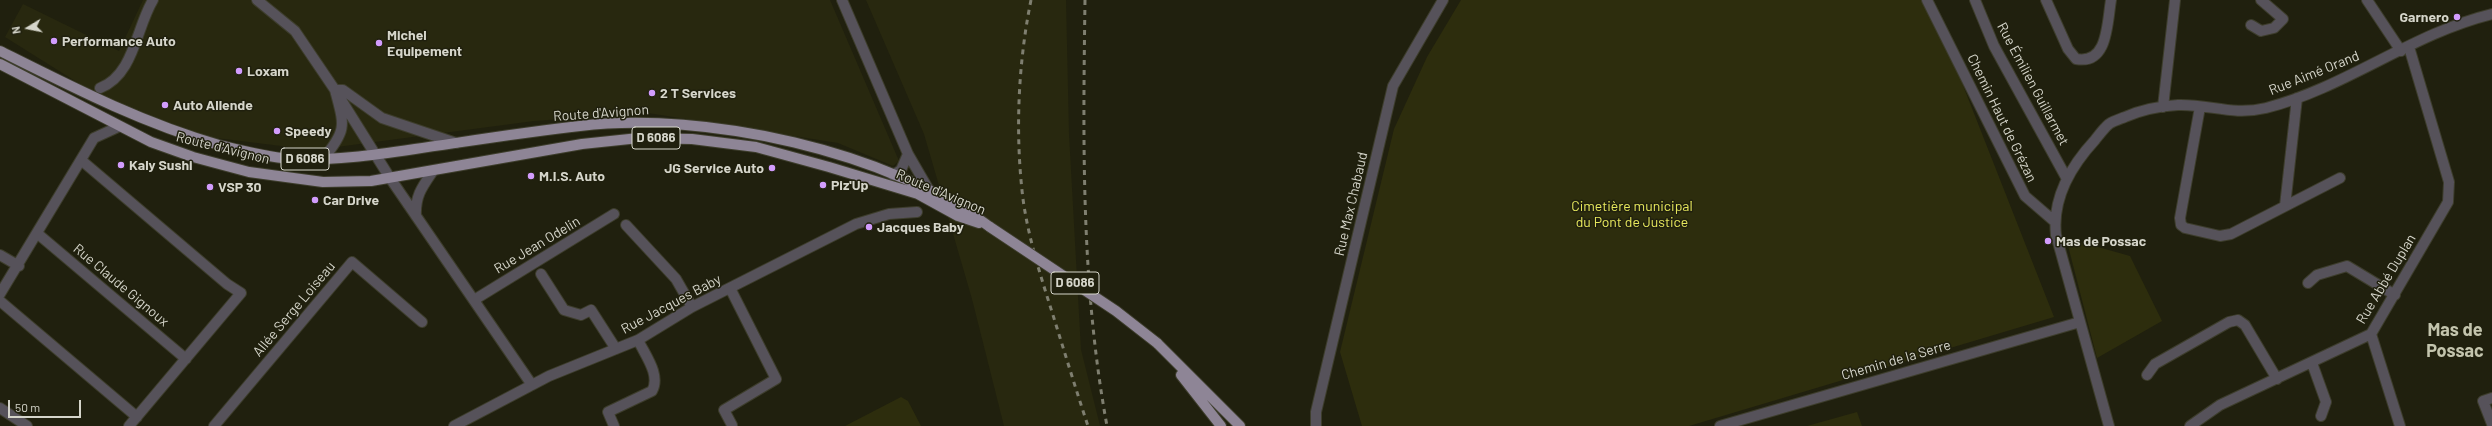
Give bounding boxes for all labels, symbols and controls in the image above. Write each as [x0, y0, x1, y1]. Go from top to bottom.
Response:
north arrow [8, 8, 48, 48]
place label: Garnero [2399, 9, 2449, 25]
marker: Garnero [2452, 12, 2462, 22]
street label: Rue Émilien Guillarmet [1993, 20, 2073, 148]
text: N [9, 25, 23, 35]
place label: Michel Equipement [387, 27, 462, 60]
place label: Performance Auto [62, 33, 176, 49]
marker: Performance Auto [49, 36, 59, 46]
marker: Michel Equipement [374, 38, 384, 48]
street label: Rue Aimé Orand [2266, 47, 2362, 99]
street label: Chemin Haut de Grézan [1964, 51, 2040, 185]
place label: Loxam [247, 63, 289, 79]
marker: Loxam [234, 66, 244, 76]
place label: 2 T Services [660, 85, 736, 101]
marker: 2 T Services [647, 88, 657, 98]
place label: Auto Allende [173, 97, 253, 113]
marker: Auto Allende [160, 100, 170, 110]
street label: Route d'Avignon [553, 101, 649, 125]
place label: Speedy [285, 123, 332, 139]
marker: Speedy [272, 126, 282, 136]
road number: D 6086 [632, 127, 680, 149]
street label: Route d'Avignon [174, 128, 272, 168]
road number: D 6086 [281, 148, 329, 170]
street label: Rue Max Chabaud [1331, 150, 1371, 258]
place label: Kaly Sushi [129, 157, 193, 173]
marker: Kaly Sushi [116, 160, 126, 170]
place label: JG Service Auto [664, 160, 764, 176]
marker: JG Service Auto [767, 163, 777, 173]
street label: Route d'Avignon [894, 166, 988, 218]
place label: M.I.S. Auto [539, 168, 605, 184]
marker: M.I.S. Auto [526, 171, 536, 181]
place label: Piz'Up [831, 177, 868, 193]
place label: VSP 30 [218, 179, 261, 195]
marker: Piz'Up [818, 180, 828, 190]
marker: VSP 30 [205, 182, 215, 192]
place label: Car Drive [323, 192, 379, 208]
marker: Car Drive [310, 195, 320, 205]
park label: Cimetière municipal du Pont de Justice [1571, 198, 1693, 230]
street label: Rue Jean Odelin [491, 213, 583, 277]
place label: Jacques Baby [877, 219, 964, 235]
marker: Jacques Baby [864, 222, 874, 232]
street label: Rue Abbé Duplan [2353, 231, 2419, 327]
place label: Mas de Possac [2056, 233, 2146, 249]
marker: Mas de Possac [2043, 236, 2053, 246]
street label: Rue Claude Gignoux [70, 240, 172, 330]
street label: Allée Serge Loiseau [249, 258, 339, 360]
street label: Rue Jacques Baby [618, 271, 724, 337]
road number: D 6086 [1051, 272, 1099, 294]
district label: Mas de Possac [2426, 319, 2484, 362]
street label: Chemin de la Serre [1839, 336, 1953, 384]
scale bar [10, 392, 83, 418]
text: 50 m [15, 400, 40, 414]

